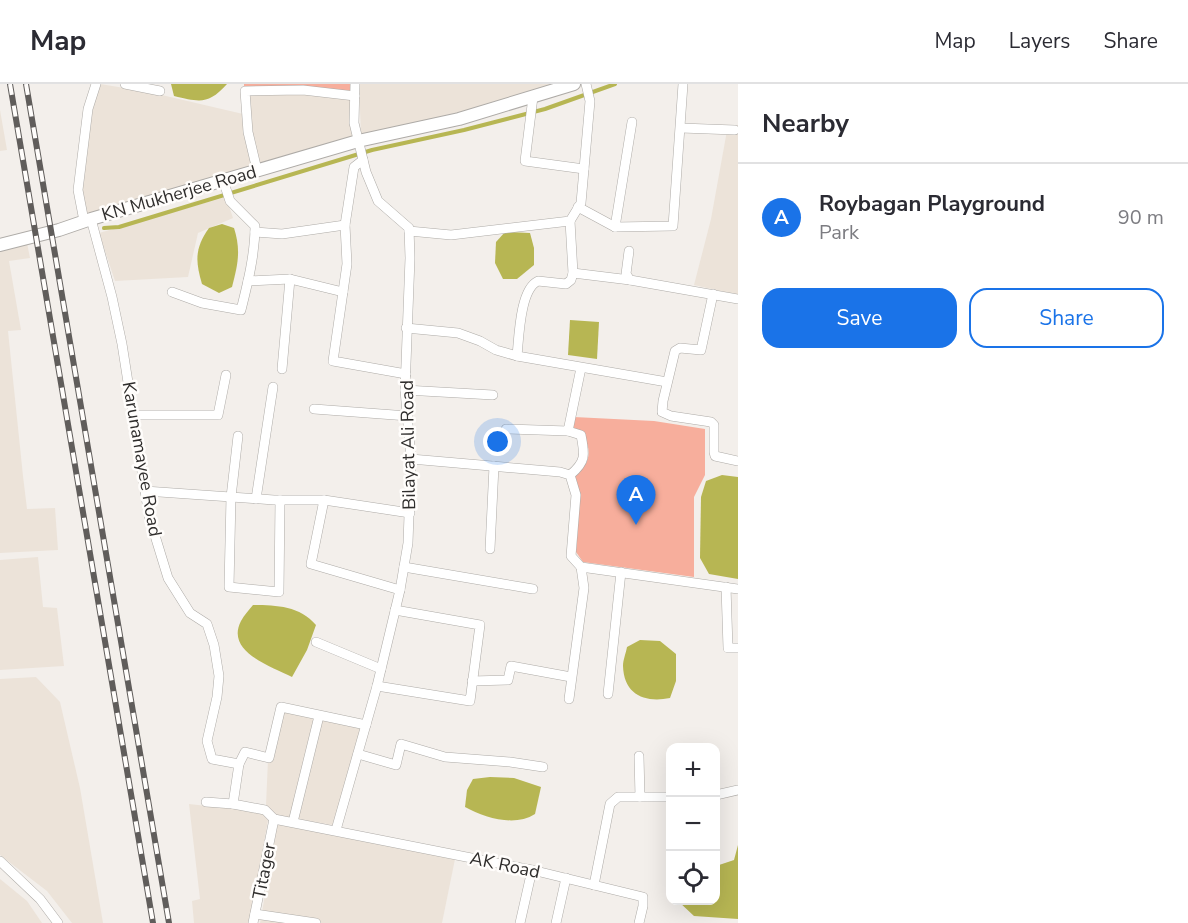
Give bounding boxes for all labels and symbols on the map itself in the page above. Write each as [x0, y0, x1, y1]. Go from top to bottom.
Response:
street label: KN Mukherjee Road [99, 159, 259, 227]
street label: Karunamayee Road [117, 380, 167, 538]
street label: Bilayat Ali Road [395, 380, 421, 510]
your location [483, 427, 512, 456]
pin: A [616, 476, 656, 525]
street label: Titager [247, 840, 281, 901]
street label: AK Road [468, 846, 542, 884]

